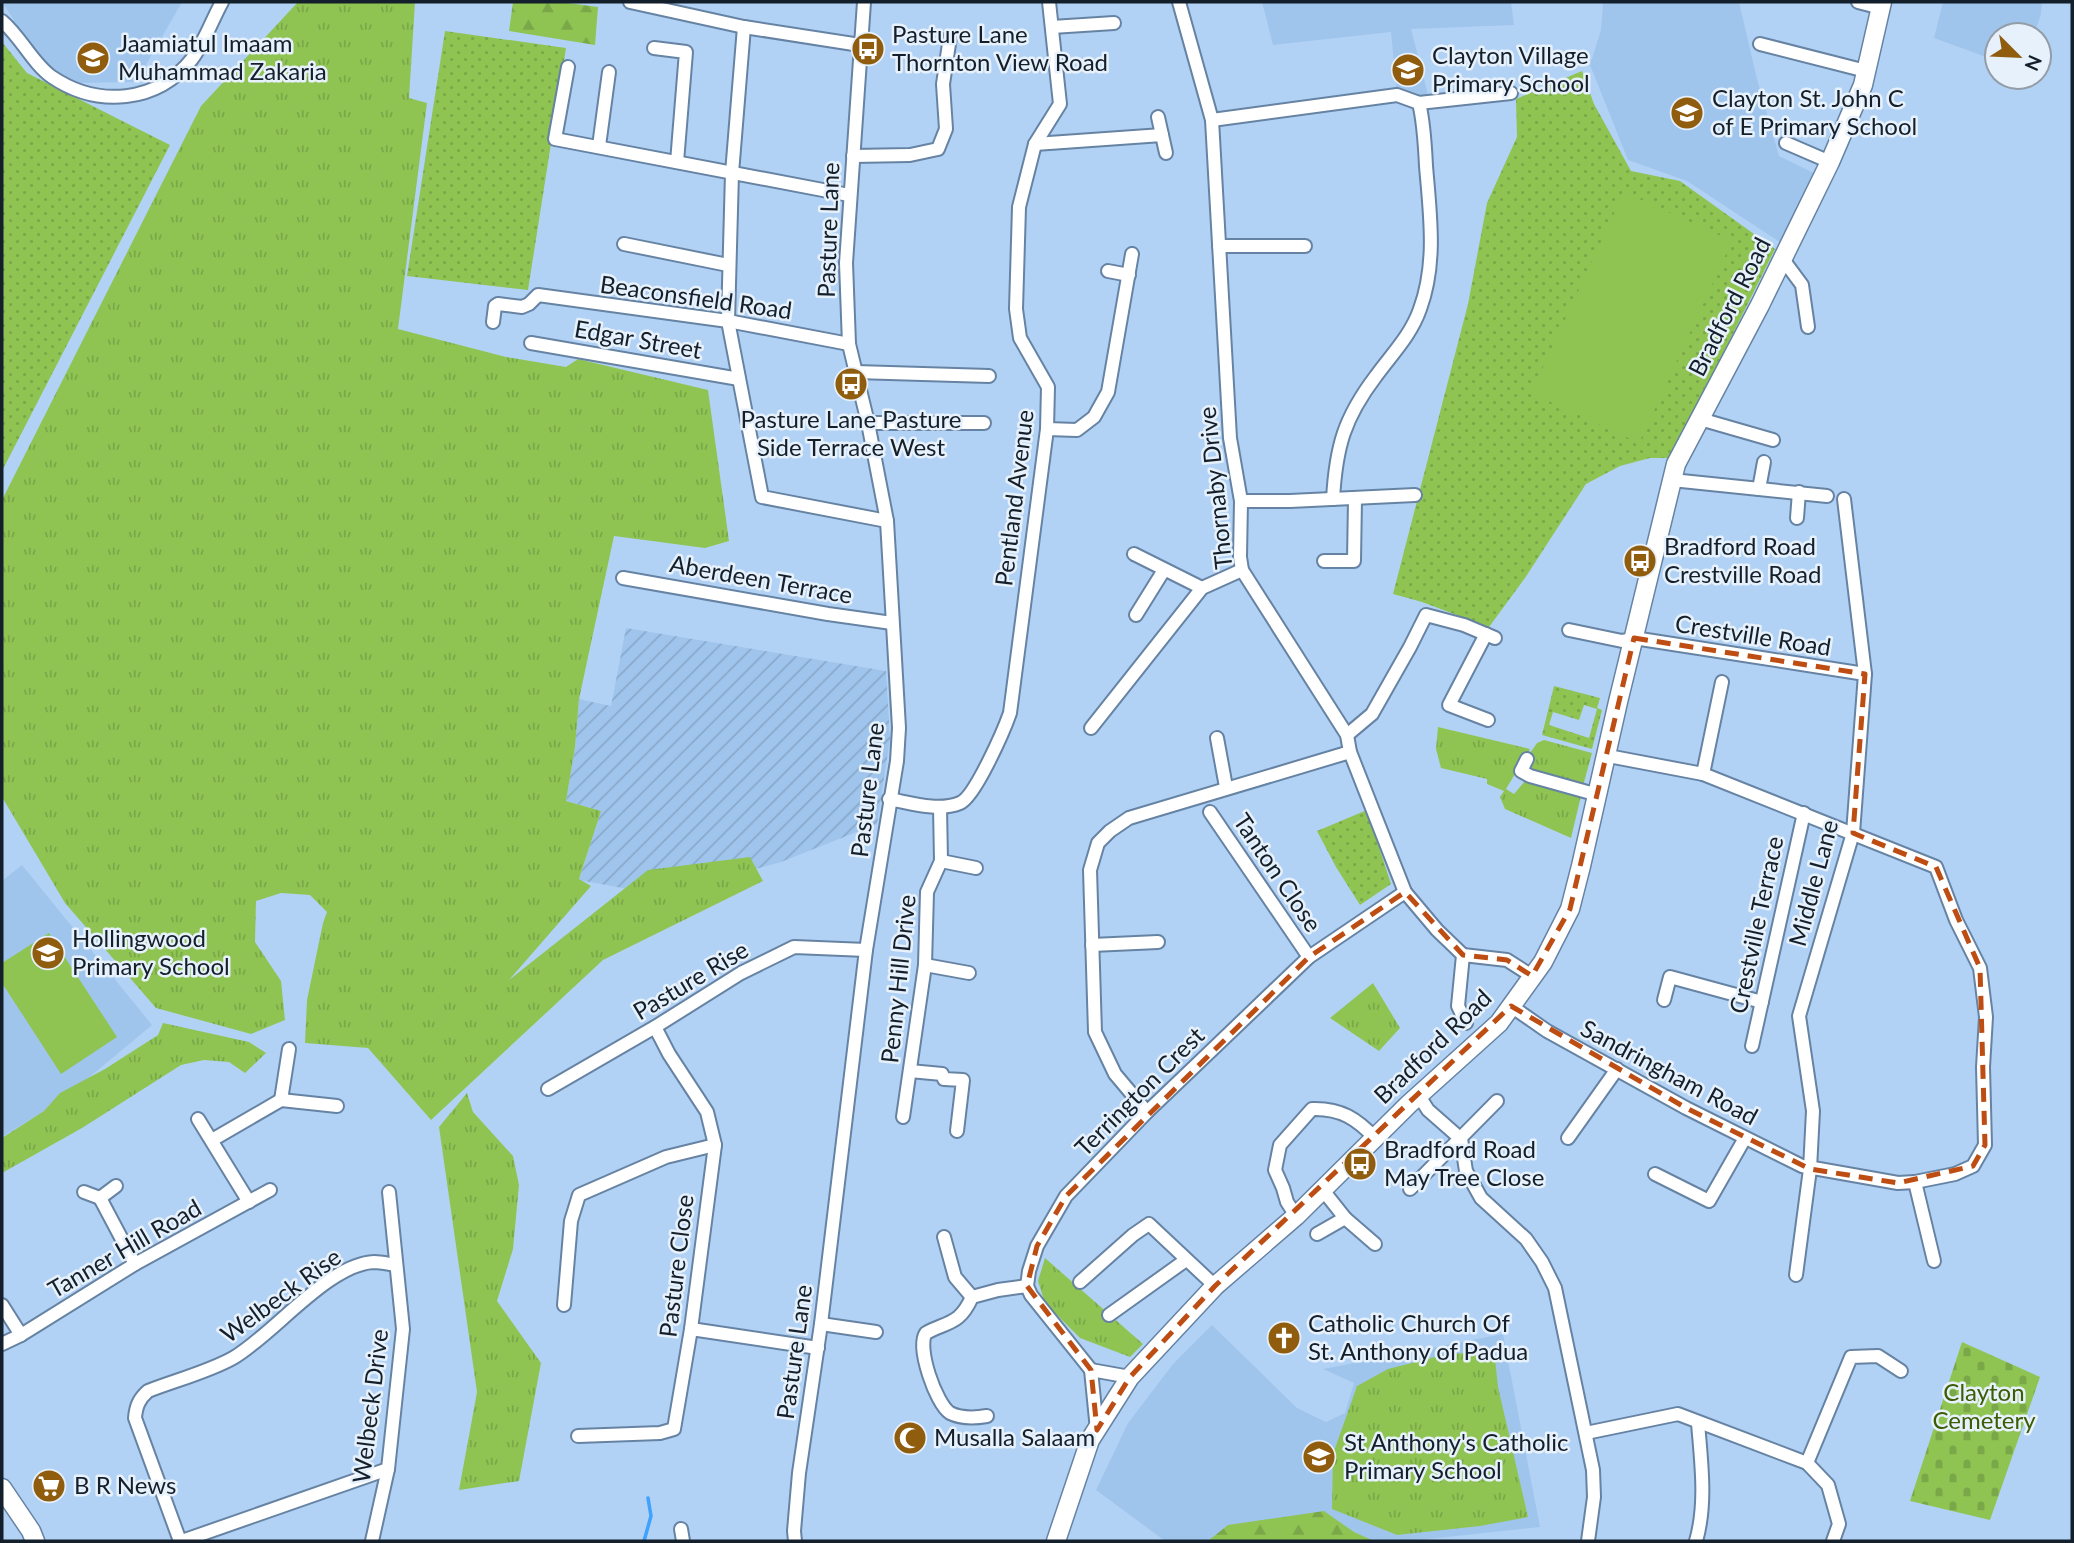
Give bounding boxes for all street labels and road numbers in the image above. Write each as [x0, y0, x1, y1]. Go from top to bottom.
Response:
street label: Pasture Lane [811, 162, 844, 298]
street label: Bradford Road [1681, 232, 1776, 381]
street label: Beaconsfield Road [598, 269, 794, 324]
street label: Edgar Street [572, 313, 705, 364]
street label: Thornaby Drive [1192, 405, 1237, 571]
street label: Pentland Avenue [988, 408, 1039, 588]
street label: Aberdeen Terrace [668, 548, 855, 609]
street label: Crestville Road [1673, 608, 1833, 661]
street label: Pasture Lane [844, 721, 889, 859]
street label: Tanton Close [1228, 807, 1328, 937]
street label: Middle Lane [1782, 816, 1843, 949]
street label: Crestville Terrace [1723, 833, 1788, 1016]
street label: Penny Hill Drive [874, 893, 921, 1065]
street label: Pasture Rise [627, 934, 753, 1025]
street label: Bradford Road [1367, 983, 1497, 1109]
street label: Sandringham Road [1576, 1013, 1763, 1131]
street label: Terrington Crest [1068, 1020, 1210, 1162]
street label: Tanner Hill Road [43, 1192, 206, 1303]
street label: Pasture Close [652, 1193, 699, 1339]
street label: Welbeck Rise [214, 1241, 346, 1348]
street label: Pasture Lane [770, 1283, 817, 1421]
street label: Welbeck Drive [346, 1327, 393, 1484]

